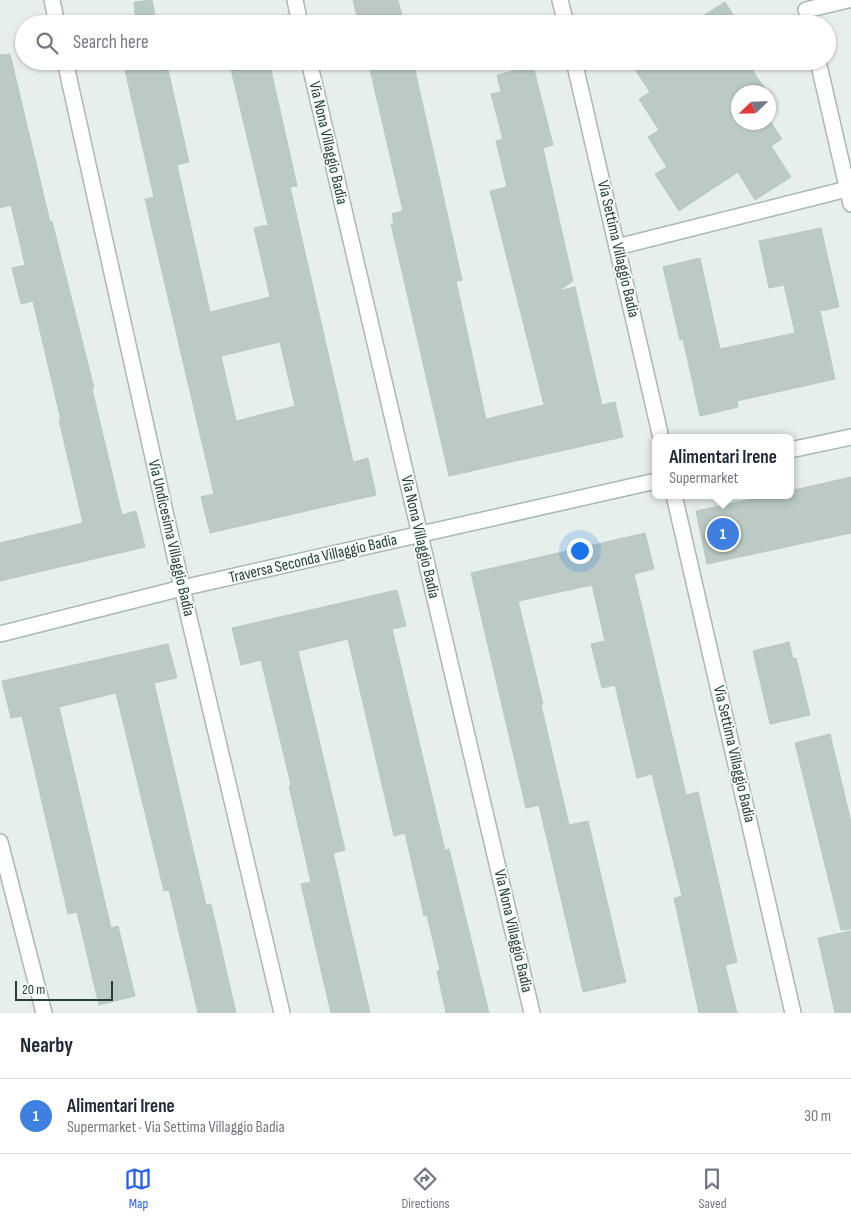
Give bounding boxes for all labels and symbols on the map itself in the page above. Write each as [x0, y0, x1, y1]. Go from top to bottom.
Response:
street label: Via Nona Villaggio Badia [305, 80, 351, 206]
north arrow [731, 85, 776, 130]
street label: Via Settima Villaggio Badia [593, 179, 643, 319]
street label: Via Undicesima Villaggio Badia [144, 458, 198, 618]
street label: Via Nona Villaggio Badia [397, 474, 443, 600]
pin: 1 [707, 515, 739, 553]
street label: Traversa Seconda Villaggio Badia [227, 530, 399, 588]
your location [567, 538, 593, 564]
street label: Via Settima Villaggio Badia [709, 684, 759, 824]
street label: Via Nona Villaggio Badia [490, 868, 536, 994]
scale bar [15, 978, 112, 1001]

